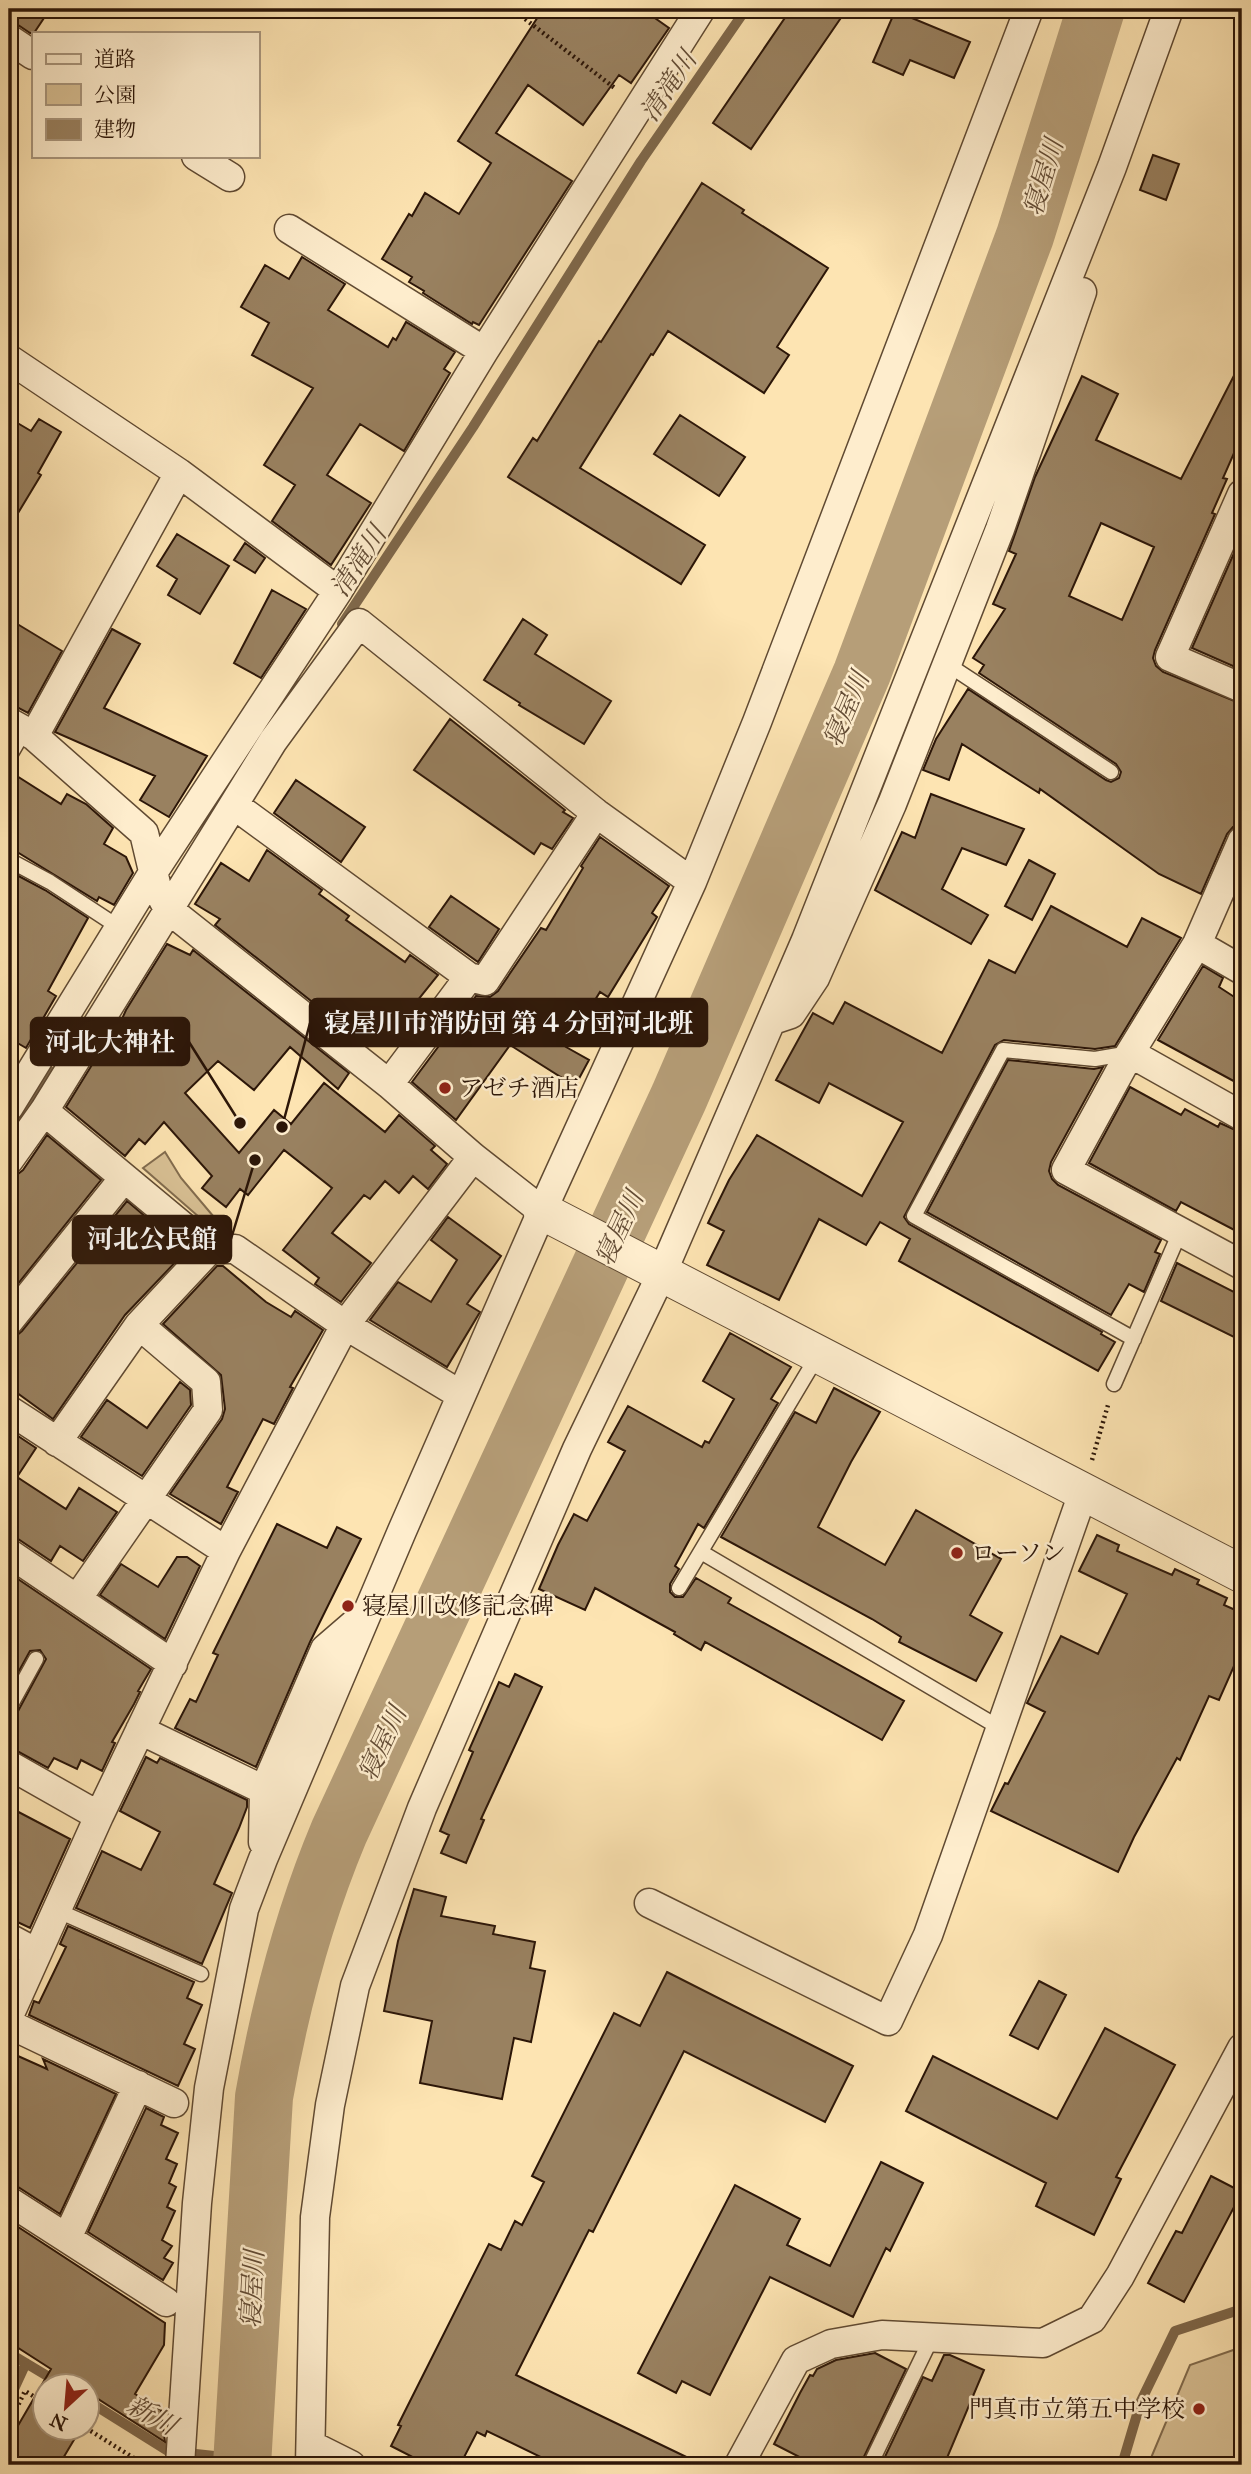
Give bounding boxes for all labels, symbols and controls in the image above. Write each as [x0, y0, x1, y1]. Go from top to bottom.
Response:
legend [32, 32, 259, 158]
water label: 清滝川 [633, 42, 705, 127]
text: 道路 [94, 46, 136, 72]
text: 公園 [94, 82, 136, 108]
text: 建物 [94, 116, 136, 142]
water label: 寝屋川 [1016, 132, 1071, 219]
water label: 清滝川 [323, 517, 394, 602]
water label: 寝屋川 [816, 664, 877, 751]
callout: 寝屋川市消防団 第４分団河北班 [310, 999, 707, 1046]
text: 寝屋川市消防団 第４分団河北班 [324, 1007, 694, 1039]
callout: 河北大神社 [31, 1018, 189, 1065]
text: 河北大神社 [45, 1026, 175, 1058]
place label: アゼチ酒店 [459, 1073, 579, 1103]
marker: アゼチ酒店 [437, 1080, 453, 1096]
water label: 寝屋川 [588, 1183, 651, 1270]
callout: 河北公民館 [73, 1216, 231, 1263]
text: 河北公民館 [87, 1223, 217, 1255]
place label: ローソン [971, 1538, 1066, 1568]
marker: ローソン [949, 1545, 965, 1561]
place label: 寝屋川改修記念碑 [362, 1591, 554, 1621]
marker: 寝屋川改修記念碑 [340, 1598, 356, 1614]
water label: 寝屋川 [351, 1698, 414, 1785]
water label: 寝屋川 [234, 2246, 270, 2329]
north arrow [32, 2372, 102, 2442]
water label: 新川 [121, 2388, 185, 2443]
place label: 門真市立第五中学校 [969, 2394, 1185, 2424]
marker: 門真市立第五中学校 [1191, 2401, 1207, 2417]
text: N [46, 2408, 71, 2436]

